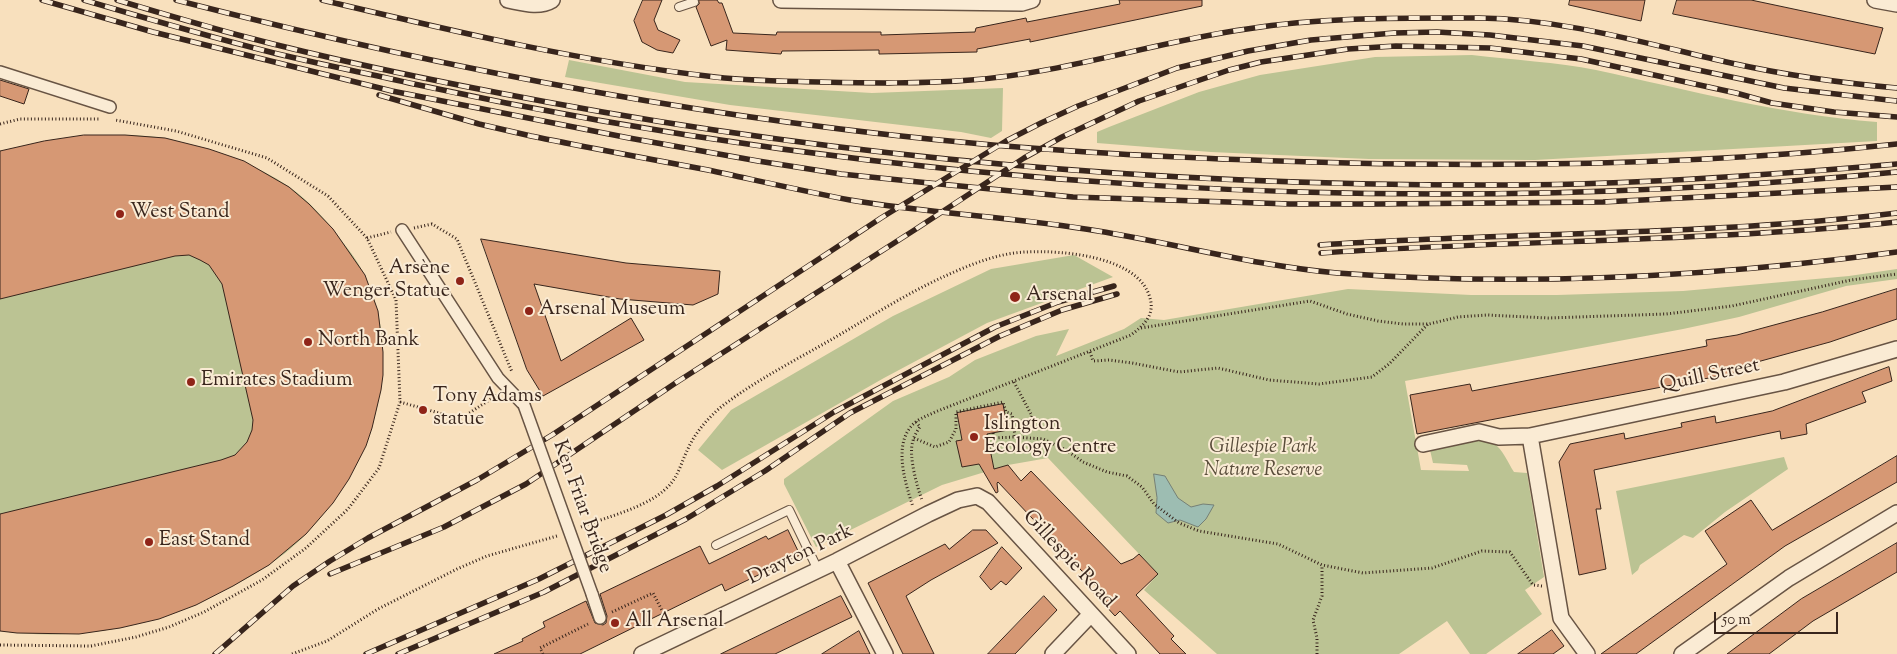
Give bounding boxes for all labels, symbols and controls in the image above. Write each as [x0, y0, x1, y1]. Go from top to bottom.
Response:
place label: West Stand [130, 202, 229, 226]
marker: West Stand [114, 208, 126, 220]
place label: Arsène Wenger Statue [323, 258, 450, 305]
marker: Arsène Wenger Statue [454, 275, 466, 287]
place label: Arsenal [1026, 285, 1093, 309]
marker: Arsenal [1008, 290, 1022, 304]
place label: Arsenal Museum [539, 299, 685, 323]
marker: Arsenal Museum [523, 305, 535, 317]
place label: North Bank [318, 330, 419, 354]
marker: North Bank [302, 336, 314, 348]
street label: Quill Street [1658, 355, 1762, 399]
place label: Emirates Stadium [201, 370, 353, 394]
marker: Emirates Stadium [185, 376, 197, 388]
place label: Tony Adams statue [433, 386, 542, 433]
marker: Tony Adams statue [417, 404, 429, 416]
place label: Islington Ecology Centre [984, 414, 1116, 461]
marker: Islington Ecology Centre [968, 431, 980, 443]
street label: Ken Friar Bridge [546, 437, 616, 577]
park label: Gillespie Park Nature Reserve [1204, 437, 1322, 484]
street label: Gillespie Road [1016, 506, 1120, 614]
street label: Drayton Park [744, 520, 858, 592]
place label: East Stand [159, 530, 250, 554]
marker: East Stand [143, 536, 155, 548]
scale bar [1717, 602, 1841, 634]
text: 50 m [1722, 610, 1751, 631]
place label: All Arsenal [625, 611, 724, 635]
marker: All Arsenal [609, 617, 621, 629]

